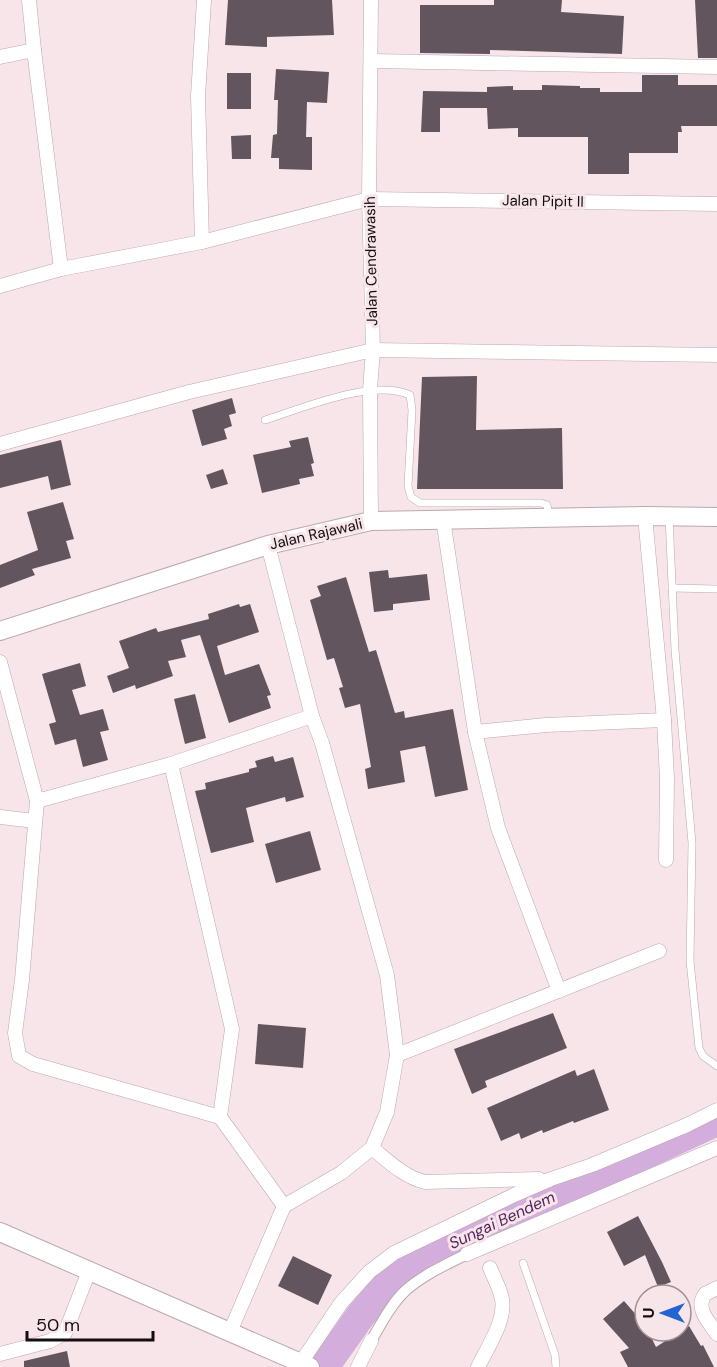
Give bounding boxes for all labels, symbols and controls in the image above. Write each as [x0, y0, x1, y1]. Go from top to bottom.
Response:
street label: Jalan Pipit II [502, 190, 584, 212]
street label: Jalan Cendrawasih [360, 196, 382, 326]
street label: Jalan Rajawali [268, 514, 364, 554]
water label: Sungai Bendem [445, 1186, 559, 1254]
north arrow [633, 1283, 693, 1343]
scale bar [27, 1304, 153, 1342]
text: U [638, 1308, 659, 1318]
text: 50 m [36, 1313, 80, 1337]

